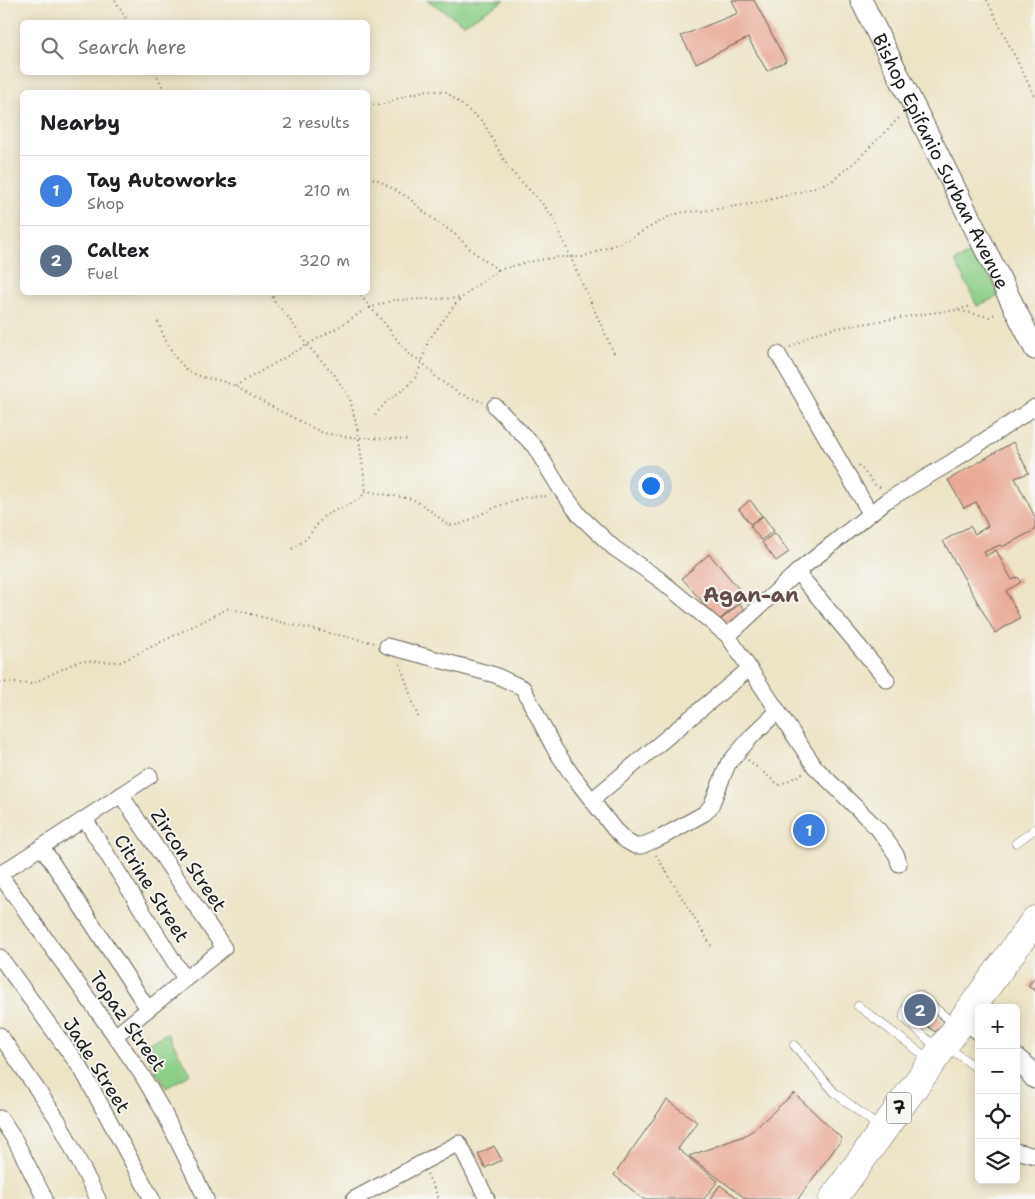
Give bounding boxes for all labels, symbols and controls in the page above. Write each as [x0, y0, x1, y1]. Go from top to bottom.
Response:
search box [20, 20, 370, 75]
street label: Bishop Epifanio Surban Avenue [867, 29, 1015, 293]
icon: search [38, 34, 66, 62]
text: Search here [78, 35, 187, 60]
text: Nearby [40, 109, 120, 137]
text: 2 results [281, 112, 350, 133]
text: Tay Autoworks [87, 168, 237, 193]
text: 1 [52, 180, 60, 201]
text: 210 m [303, 180, 350, 201]
text: Shop [87, 193, 124, 214]
text: Caltex [87, 238, 149, 263]
text: 2 [50, 250, 62, 271]
text: 320 m [299, 250, 350, 271]
text: Fuel [87, 263, 118, 284]
your location [638, 473, 664, 499]
district label: Agan-an [703, 581, 799, 609]
street label: Zircon Street [145, 804, 232, 917]
pin: 1 [793, 811, 825, 849]
street label: Citrine Street [108, 830, 195, 947]
street label: Topaz Street [84, 966, 171, 1076]
pin: 2 [904, 991, 936, 1029]
map controls [975, 1004, 1020, 1184]
button: + [975, 1004, 1020, 1049]
street label: Jade Street [57, 1013, 136, 1118]
button: − [975, 1049, 1020, 1094]
road number: 7 [886, 1092, 912, 1124]
button: locate [975, 1094, 1020, 1139]
button: layers [975, 1139, 1020, 1184]

